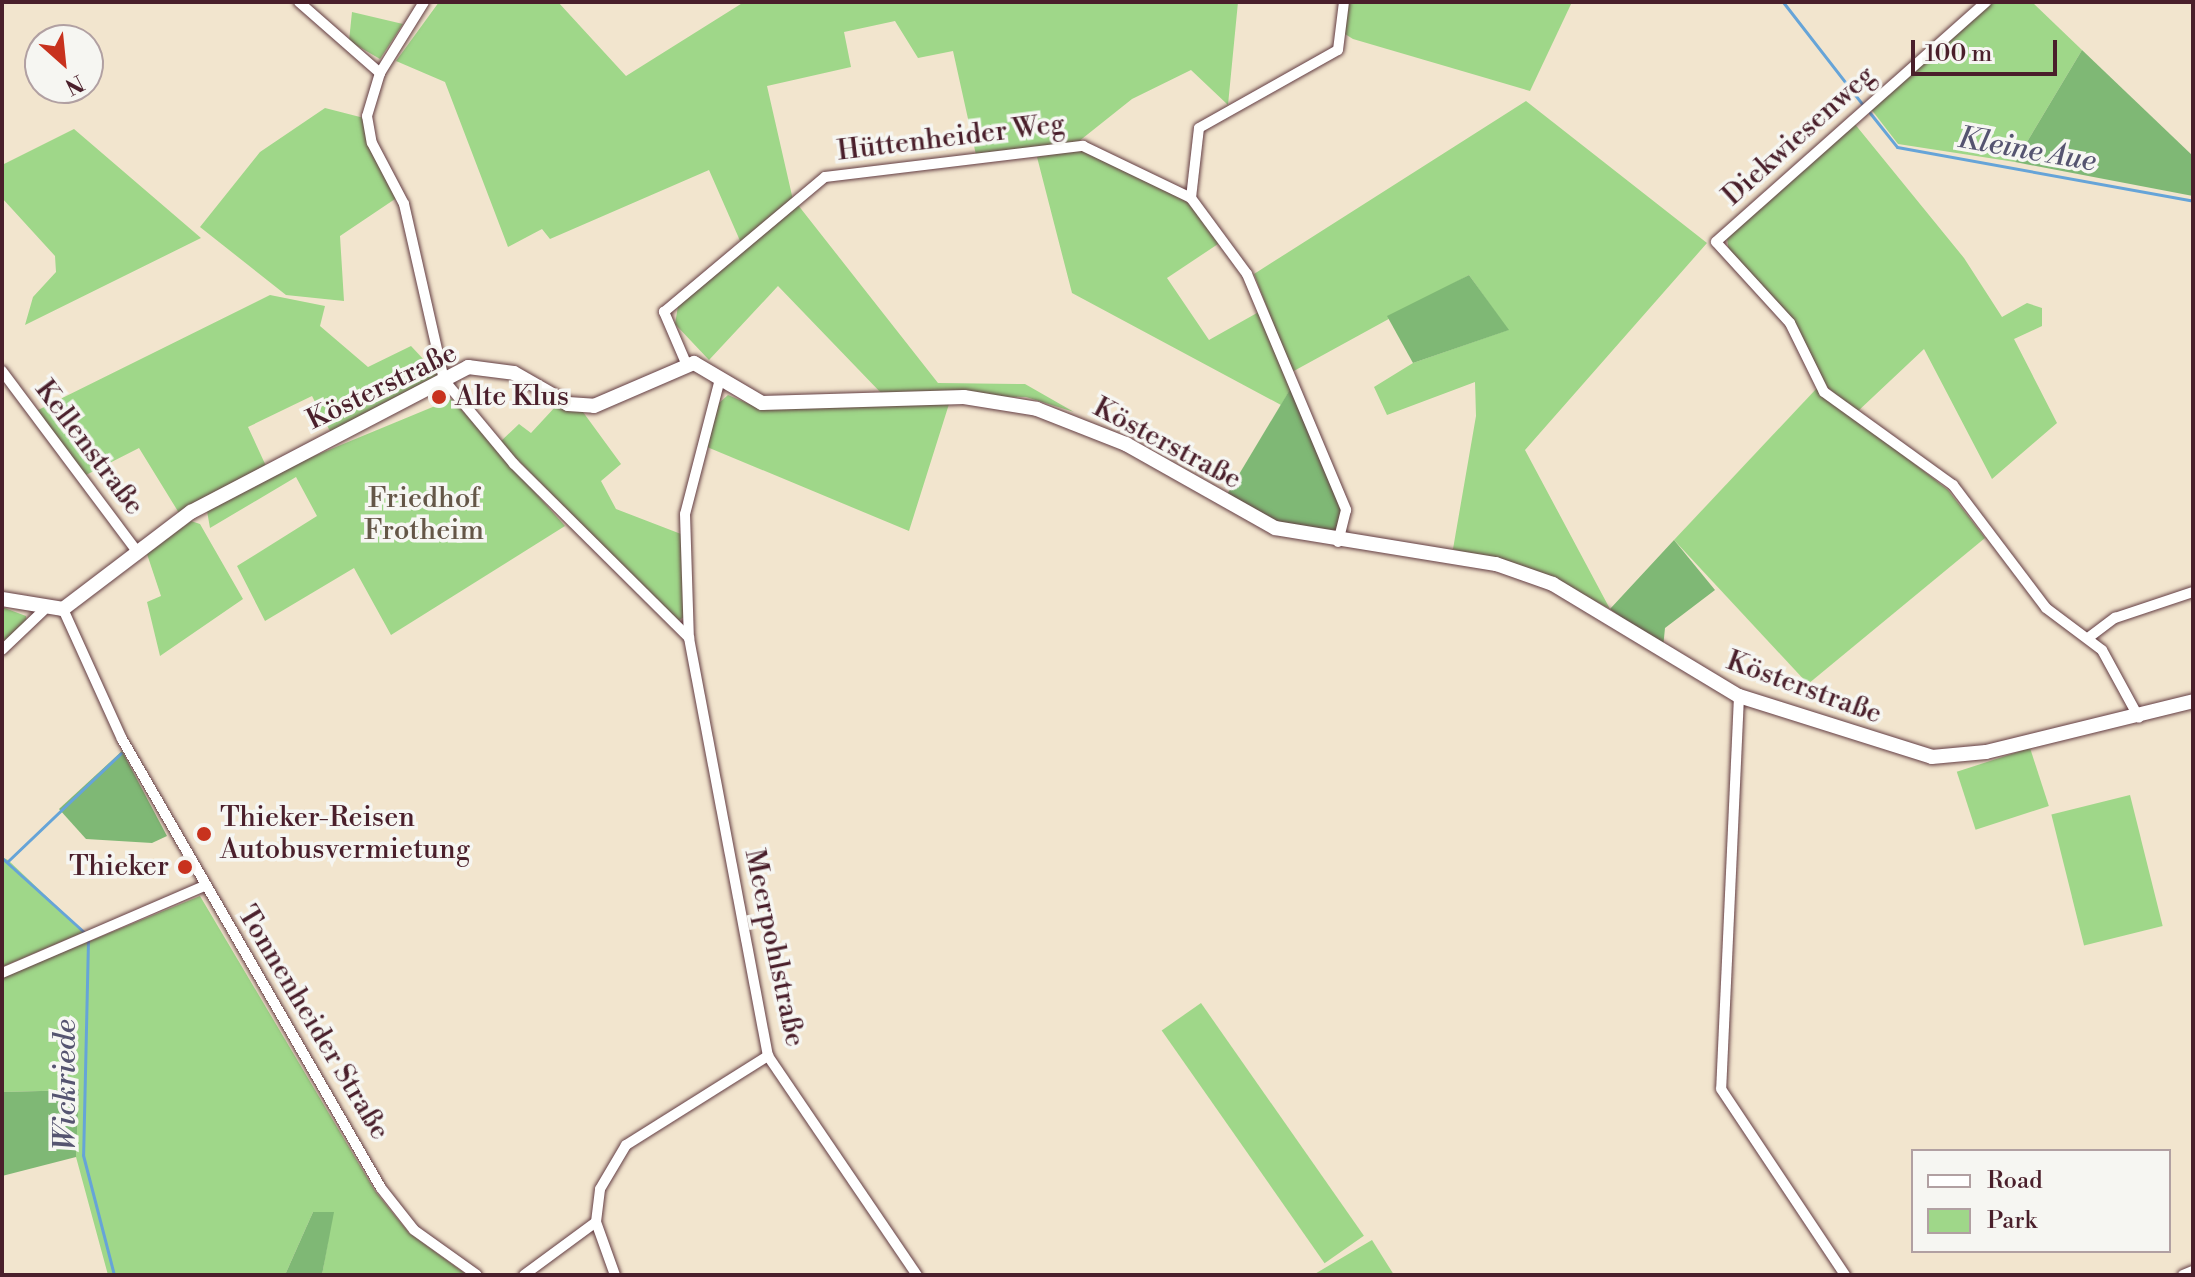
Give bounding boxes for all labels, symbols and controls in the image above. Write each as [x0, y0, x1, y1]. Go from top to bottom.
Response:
north arrow [24, 24, 104, 104]
scale bar [1915, 24, 2061, 74]
text: 100 m [1925, 39, 1992, 69]
street label: Diekwiesenweg [1716, 59, 1882, 213]
text: N [60, 68, 88, 100]
street label: Hüttenheider Weg [835, 107, 1067, 169]
water label: Kleine Aue [1955, 120, 2099, 180]
street label: Kösterstraße [302, 336, 462, 438]
street label: Kellenstraße [27, 374, 151, 522]
place label: Alte Klus [455, 380, 569, 414]
marker: Alte Klus [430, 388, 448, 406]
street label: Kösterstraße [1087, 391, 1247, 497]
park label: Friedhof Frotheim [364, 482, 484, 548]
street label: Kösterstraße [1722, 644, 1886, 732]
place label: Thieker-Reisen Autobusvermietung [220, 801, 470, 867]
marker: Thieker-Reisen Autobusvermietung [195, 825, 213, 843]
street label: Meerpohlstraße [737, 846, 811, 1050]
place label: Thieker [69, 850, 169, 884]
marker: Thieker [176, 858, 194, 876]
street label: Tonnenheider Straße [230, 900, 396, 1146]
water label: Wickriede [48, 1019, 84, 1151]
legend [1911, 1149, 2171, 1253]
text: Road [1987, 1166, 2043, 1196]
text: Park [1987, 1206, 2037, 1236]

